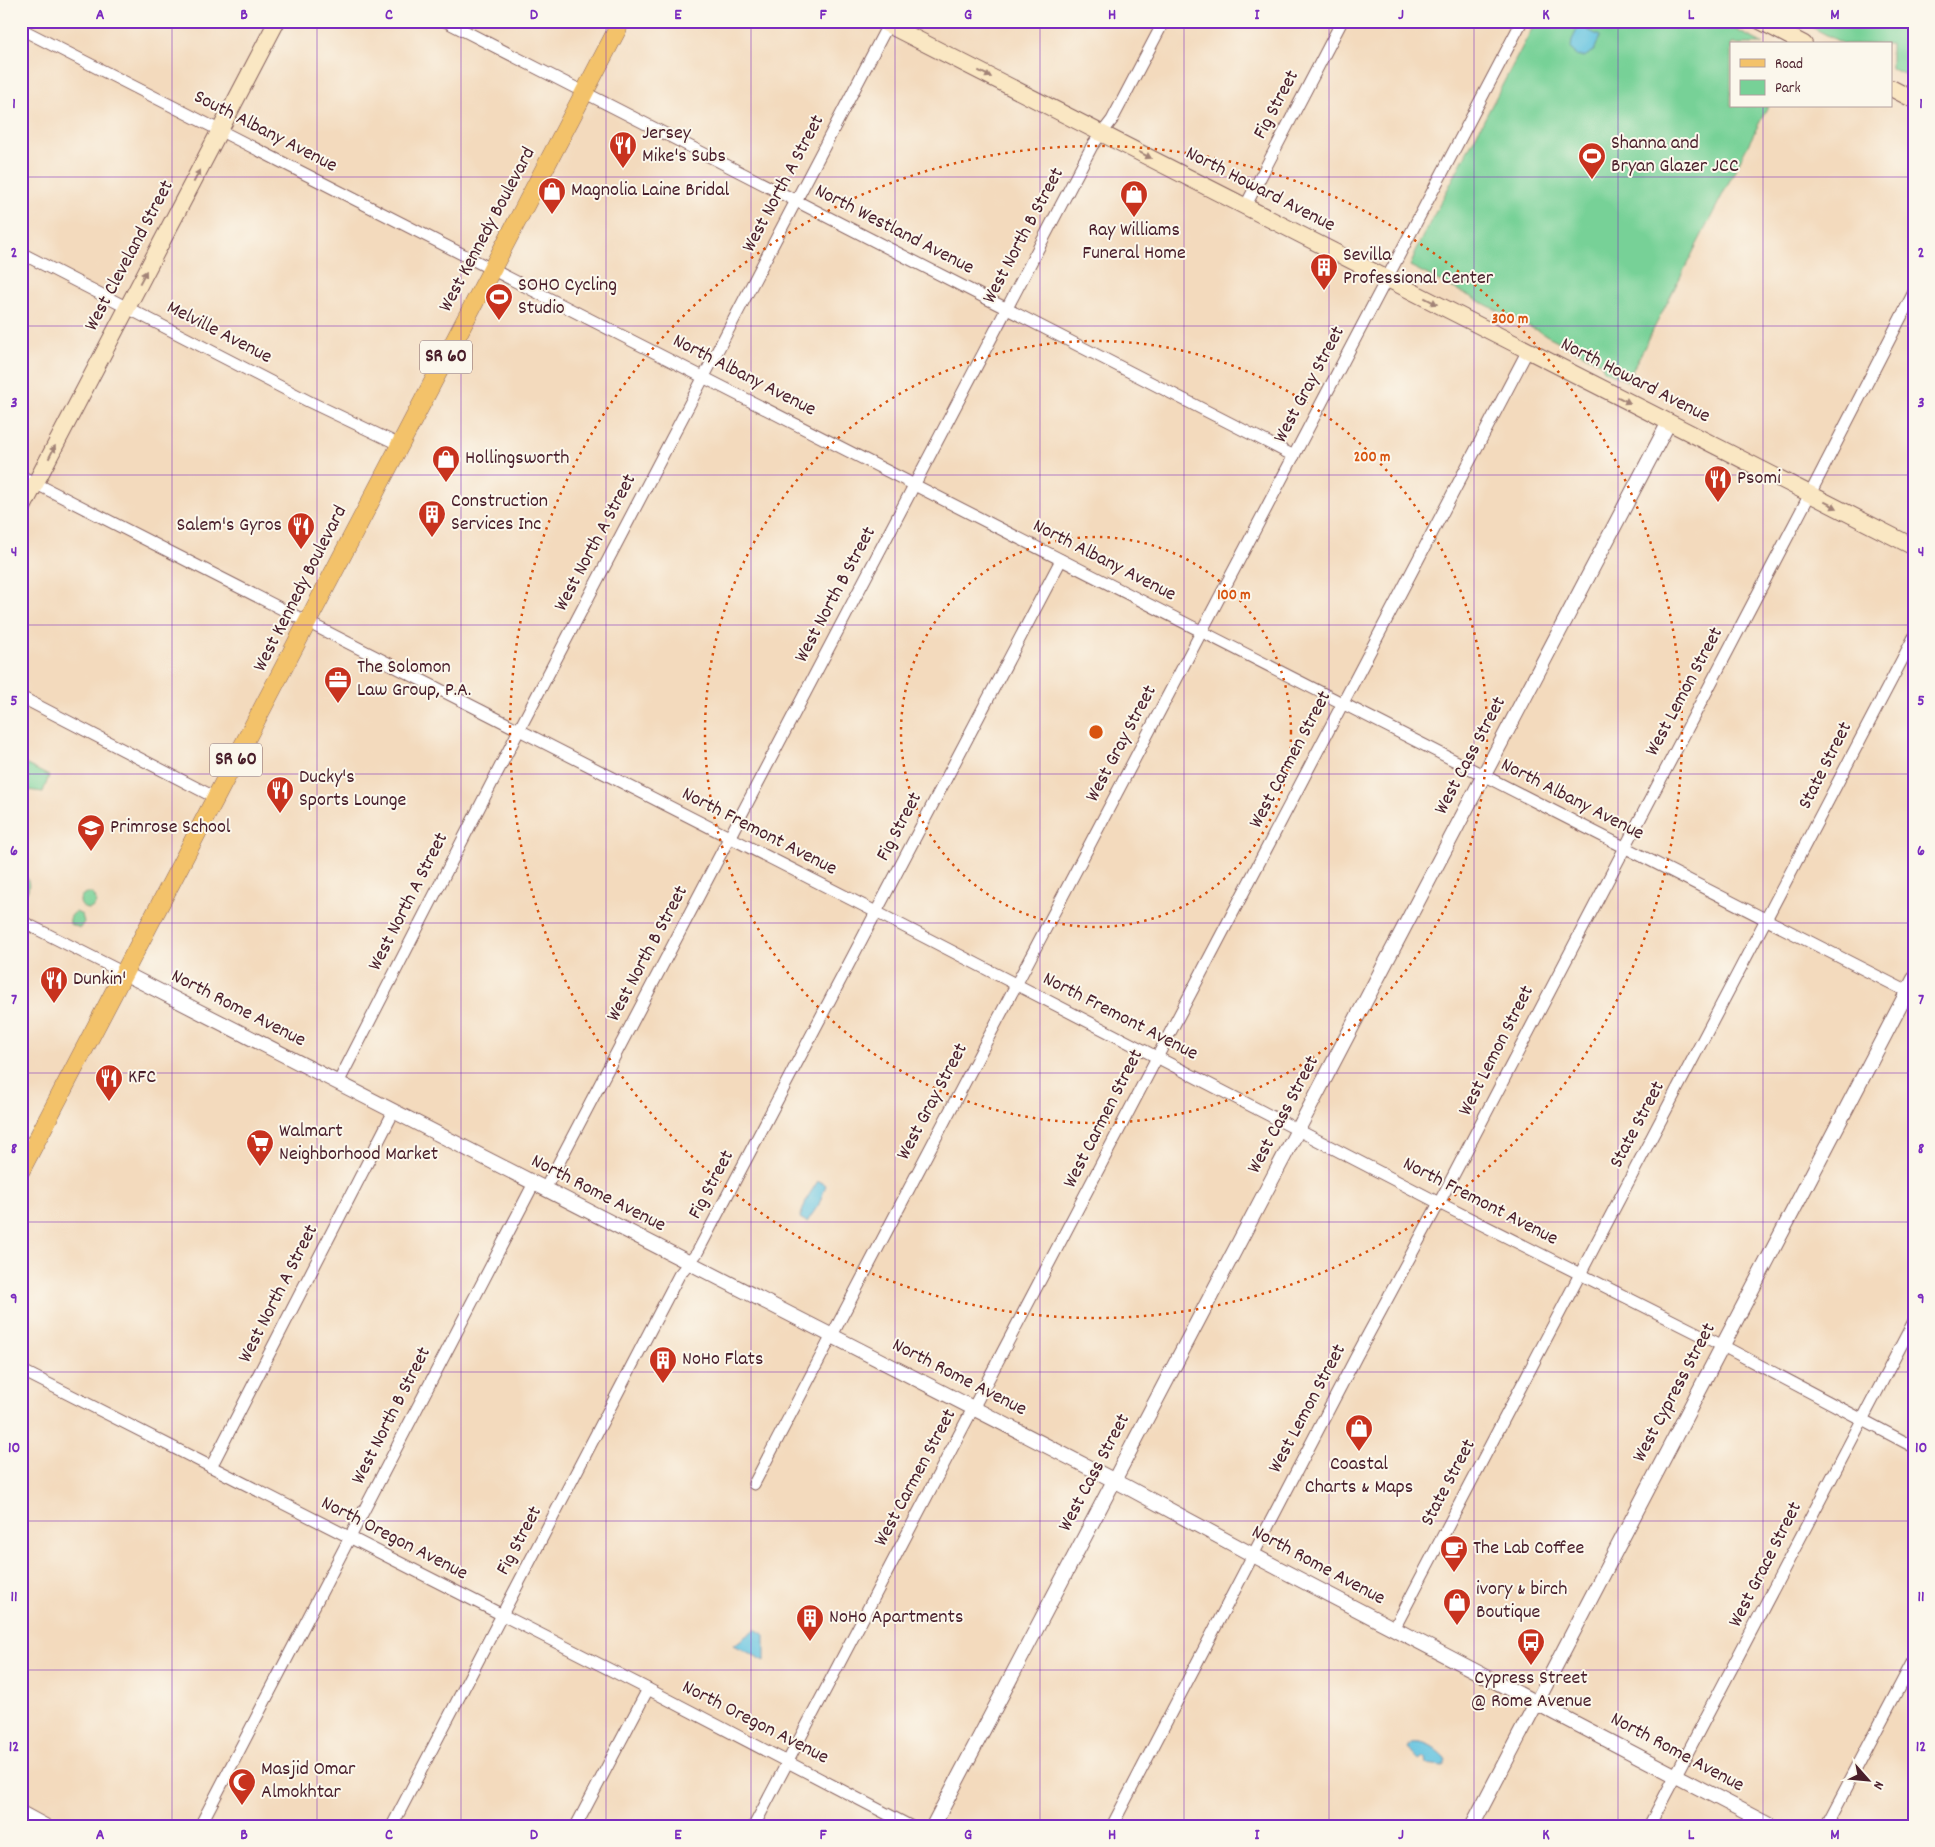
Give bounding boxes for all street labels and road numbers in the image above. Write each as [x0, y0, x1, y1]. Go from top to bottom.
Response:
street label: Fig Street [1247, 66, 1307, 144]
street label: South Albany Avenue [188, 84, 342, 180]
street label: West North A Street [736, 110, 832, 258]
street label: North Howard Avenue [1180, 140, 1340, 240]
street label: West Kennedy Boulevard [433, 143, 543, 317]
street label: West North B Street [976, 163, 1072, 309]
street label: West Cleveland Street [78, 176, 182, 336]
street label: North Westland Avenue [809, 178, 979, 282]
street label: Melville Avenue [161, 294, 277, 372]
street label: West Gray Street [1267, 322, 1353, 448]
street label: North Albany Avenue [667, 328, 821, 424]
street label: North Howard Avenue [1555, 331, 1715, 431]
road number: SR 60 [420, 341, 472, 374]
street label: West North A Street [548, 469, 644, 617]
street label: West Kennedy Boulevard [247, 501, 355, 677]
street label: North Albany Avenue [1027, 513, 1181, 609]
street label: West North B Street [788, 522, 884, 668]
street label: West Lemon Street [1639, 622, 1731, 762]
street label: West Gray Street [1079, 681, 1165, 807]
street label: West Carmen Street [1243, 686, 1339, 834]
street label: West Cass Street [1428, 692, 1514, 820]
street label: State Street [1792, 717, 1860, 815]
road number: SR 60 [210, 744, 262, 776]
street label: North Albany Avenue [1495, 752, 1649, 848]
street label: North Fremont Avenue [676, 781, 842, 883]
street label: Fig Street [870, 788, 930, 866]
street label: West North A Street [362, 828, 456, 976]
street label: West North B Street [600, 881, 696, 1027]
street label: North Rome Avenue [166, 963, 310, 1055]
street label: North Fremont Avenue [1037, 966, 1203, 1068]
street label: West Lemon Street [1452, 981, 1542, 1121]
street label: West Gray Street [890, 1039, 976, 1165]
street label: West Carmen Street [1057, 1045, 1151, 1193]
street label: West Cass Street [1241, 1051, 1327, 1179]
street label: State Street [1603, 1077, 1673, 1173]
street label: Fig Street [682, 1146, 742, 1224]
street label: North Rome Avenue [526, 1148, 670, 1240]
street label: North Fremont Avenue [1397, 1151, 1563, 1253]
street label: West North A Street [232, 1220, 326, 1368]
street label: West Cypress Street [1626, 1318, 1724, 1468]
street label: North Rome Avenue [887, 1332, 1031, 1424]
street label: West Lemon Street [1262, 1339, 1354, 1479]
street label: West North B Street [345, 1343, 439, 1489]
street label: West Carmen Street [868, 1404, 964, 1552]
street label: West Cass Street [1052, 1409, 1138, 1537]
street label: State Street [1414, 1435, 1484, 1531]
street label: North Oregon Avenue [316, 1490, 472, 1588]
street label: West Grace Street [1722, 1497, 1810, 1633]
street label: Fig Street [490, 1502, 550, 1580]
street label: North Rome Avenue [1246, 1519, 1390, 1613]
street label: North Oregon Avenue [677, 1674, 833, 1772]
street label: North Rome Avenue [1605, 1706, 1749, 1800]

